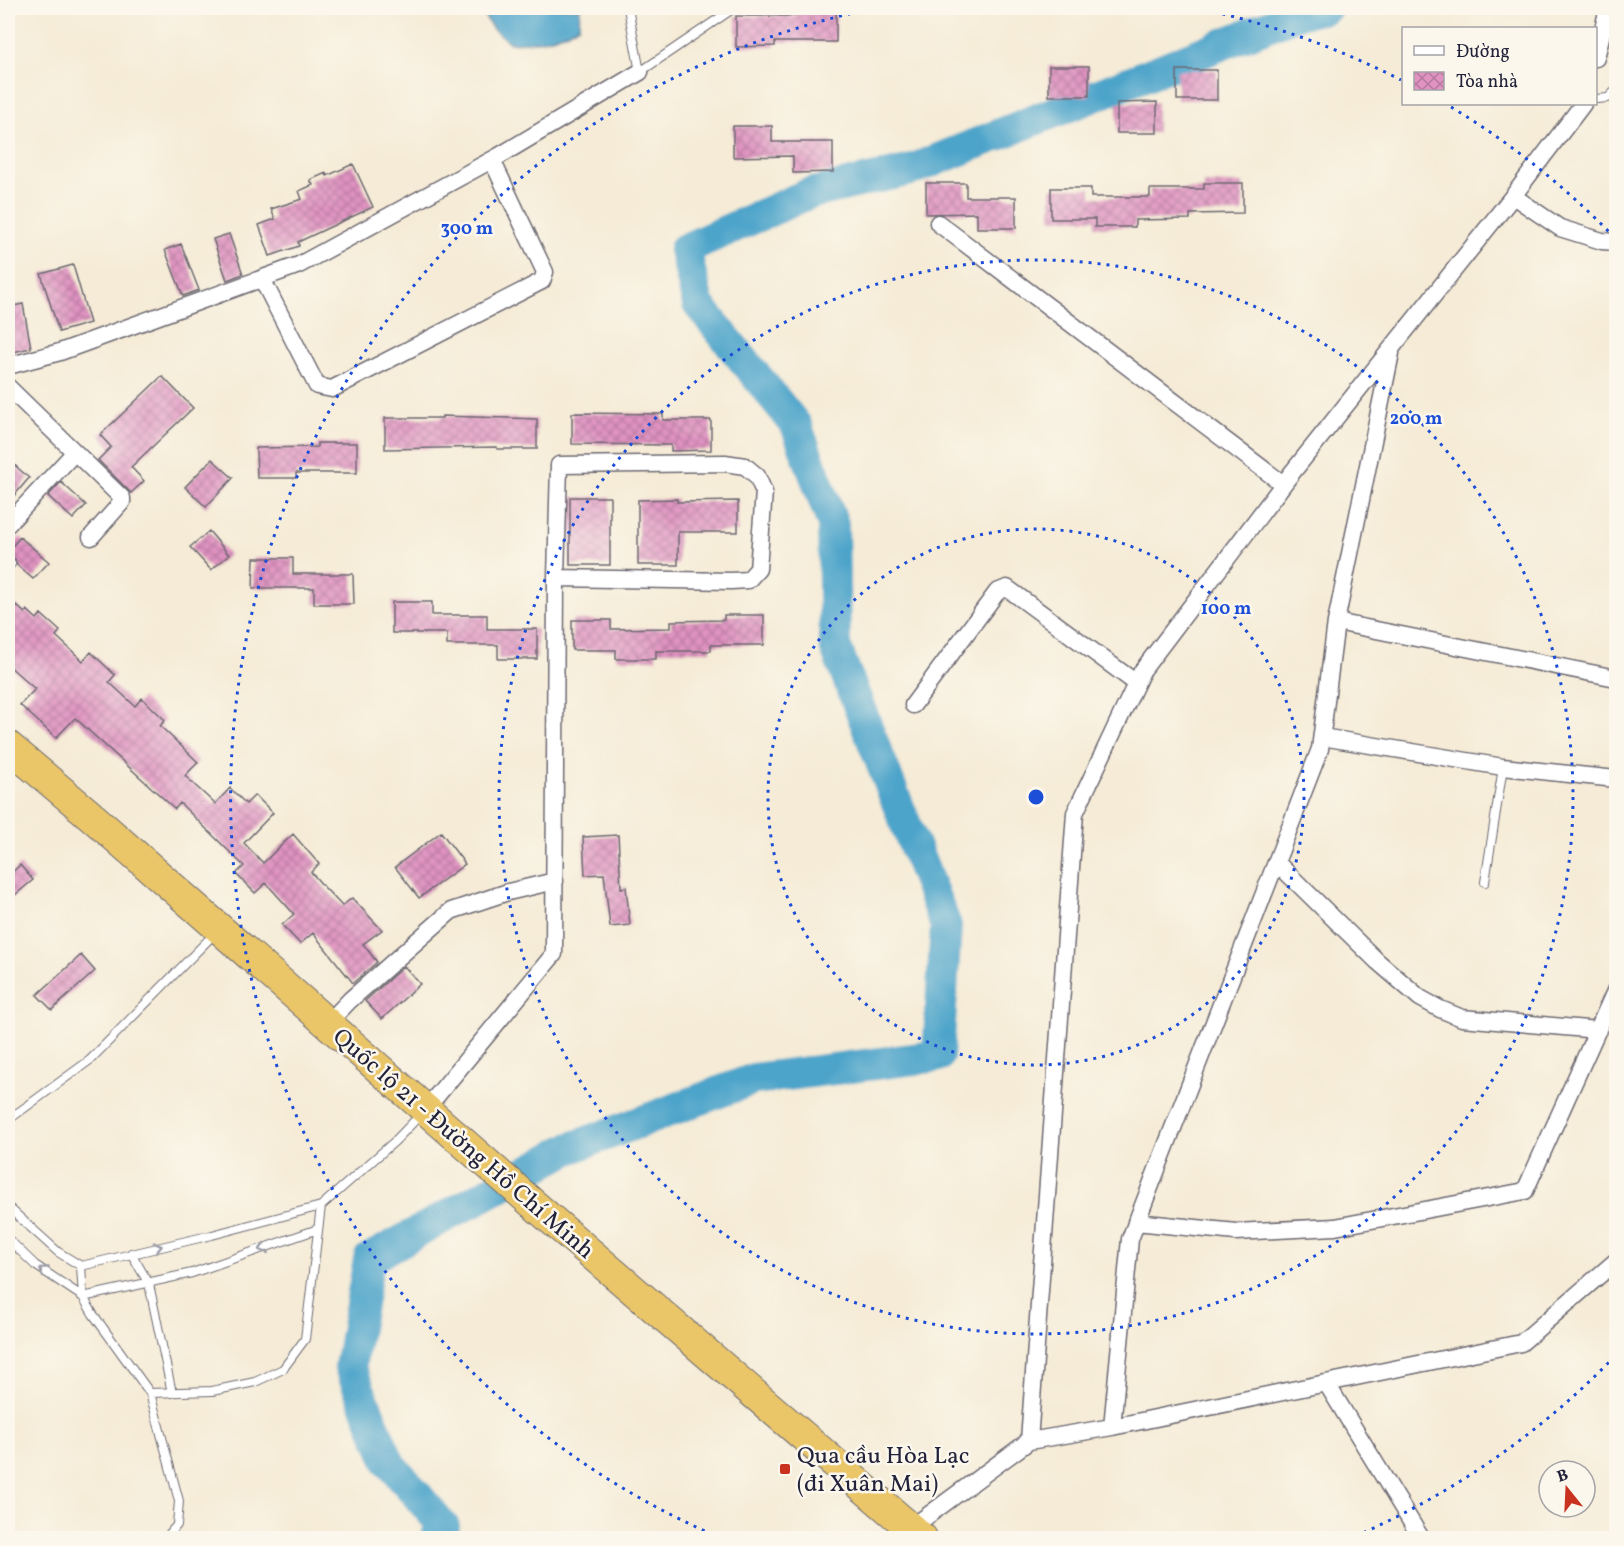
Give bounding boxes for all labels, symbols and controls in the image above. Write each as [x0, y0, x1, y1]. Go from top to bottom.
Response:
legend [1402, 27, 1597, 105]
text: Đường [1456, 40, 1510, 65]
text: Tòa nhà [1456, 70, 1518, 95]
text: 300 m [441, 217, 493, 242]
text: 200 m [1390, 407, 1442, 432]
text: 100 m [1201, 597, 1251, 622]
centre of rings [1026, 787, 1046, 807]
street label: Quốc lộ 21 - Đường Hồ Chí Minh [324, 1021, 601, 1268]
one-way arrow [258, 1241, 269, 1254]
one-way arrow [153, 1242, 163, 1255]
one-way arrow [39, 1266, 50, 1277]
place label: Qua cầu Hòa Lạc (đi Xuân Mai) [797, 1440, 970, 1502]
north arrow [1537, 1459, 1597, 1519]
marker: Qua cầu Hòa Lạc (đi Xuân Mai) [778, 1462, 792, 1476]
text: B [1554, 1464, 1572, 1489]

